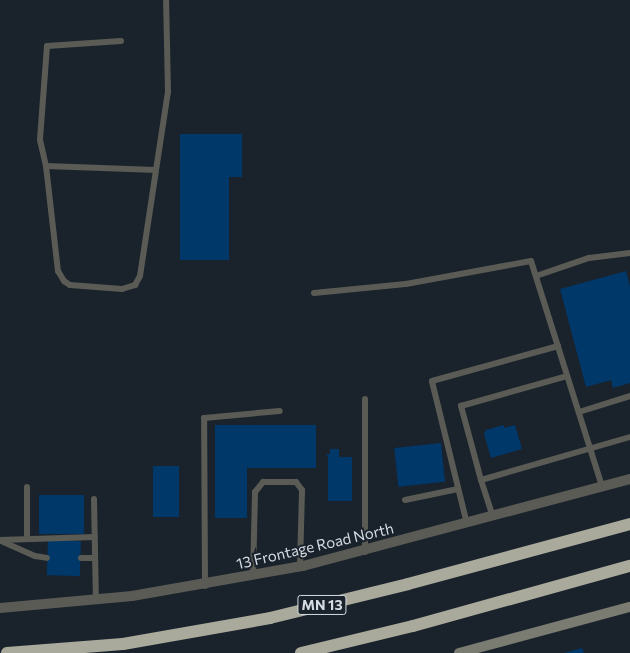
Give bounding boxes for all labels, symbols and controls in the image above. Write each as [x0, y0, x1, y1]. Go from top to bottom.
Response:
street label: 13 Frontage Road North [234, 519, 396, 573]
road number: MN 13 [297, 593, 347, 617]

